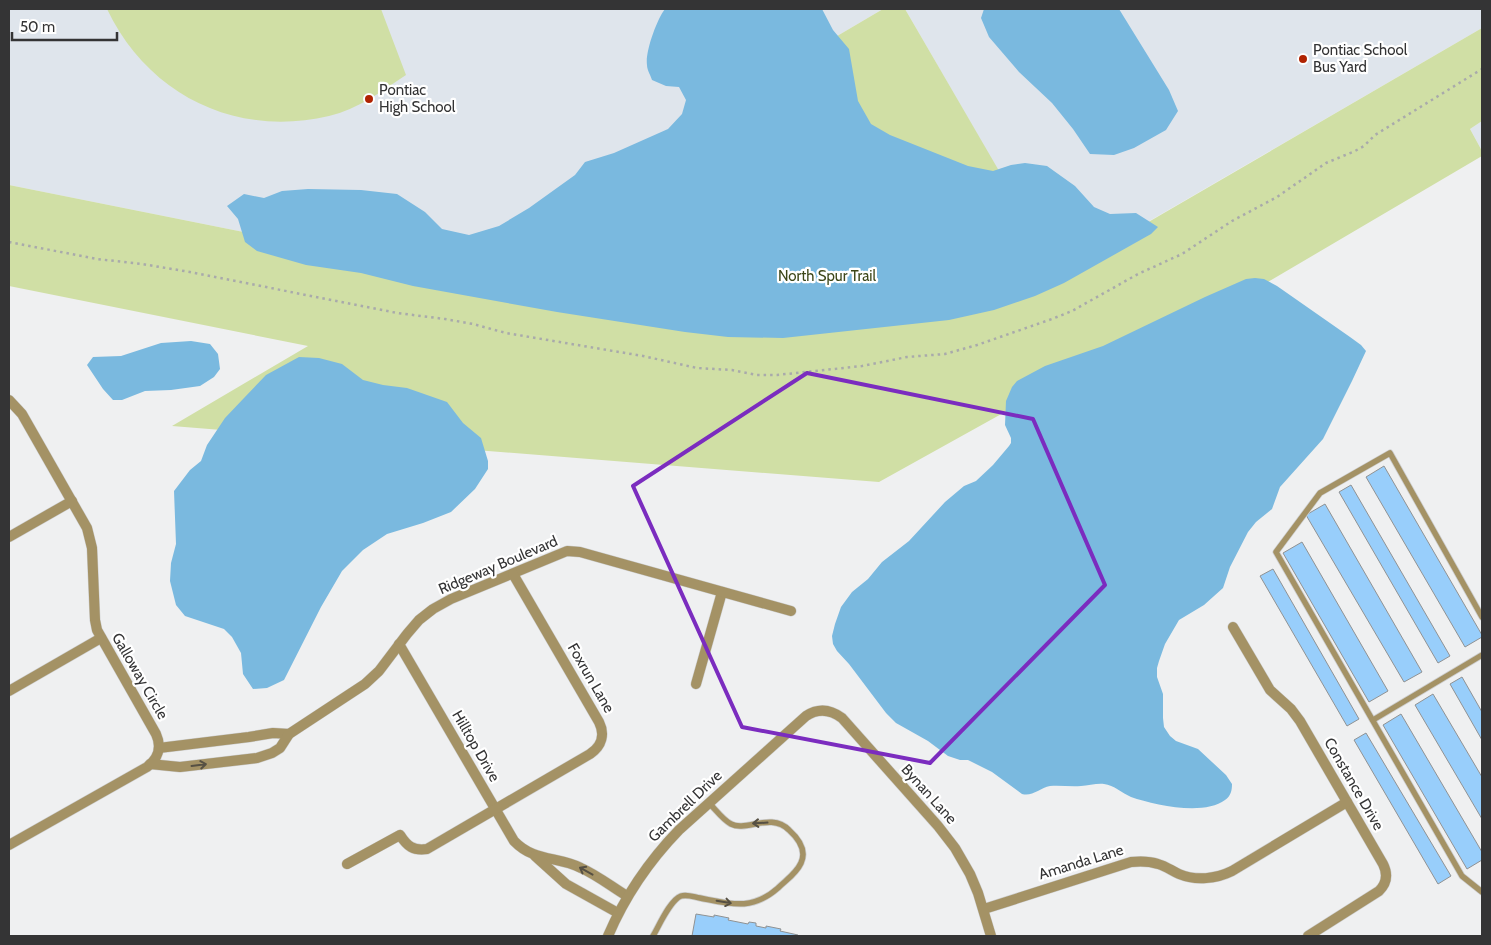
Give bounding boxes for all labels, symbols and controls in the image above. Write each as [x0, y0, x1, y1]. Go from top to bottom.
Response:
scale bar [12, 10, 118, 42]
text: 50 m [20, 18, 55, 36]
place label: Pontiac School Bus Yard [1313, 41, 1408, 76]
marker: Pontiac School Bus Yard [1297, 53, 1309, 65]
place label: Pontiac High School [379, 81, 456, 116]
marker: Pontiac High School [363, 93, 375, 105]
park label: North Spur Trail [778, 267, 877, 285]
street label: Ridgeway Boulevard [436, 532, 560, 598]
street label: Galloway Circle [108, 630, 172, 723]
street label: Foxrun Lane [564, 640, 618, 716]
street label: Hilltop Drive [448, 707, 504, 785]
street label: Constance Drive [1320, 735, 1388, 834]
one-way arrow [190, 760, 206, 770]
street label: Bynan Lane [897, 760, 961, 828]
street label: Gambrell Drive [645, 766, 726, 846]
one-way arrow [752, 819, 768, 828]
street label: Amanda Lane [1036, 840, 1126, 883]
one-way arrow [579, 865, 593, 875]
one-way arrow [715, 898, 731, 908]

